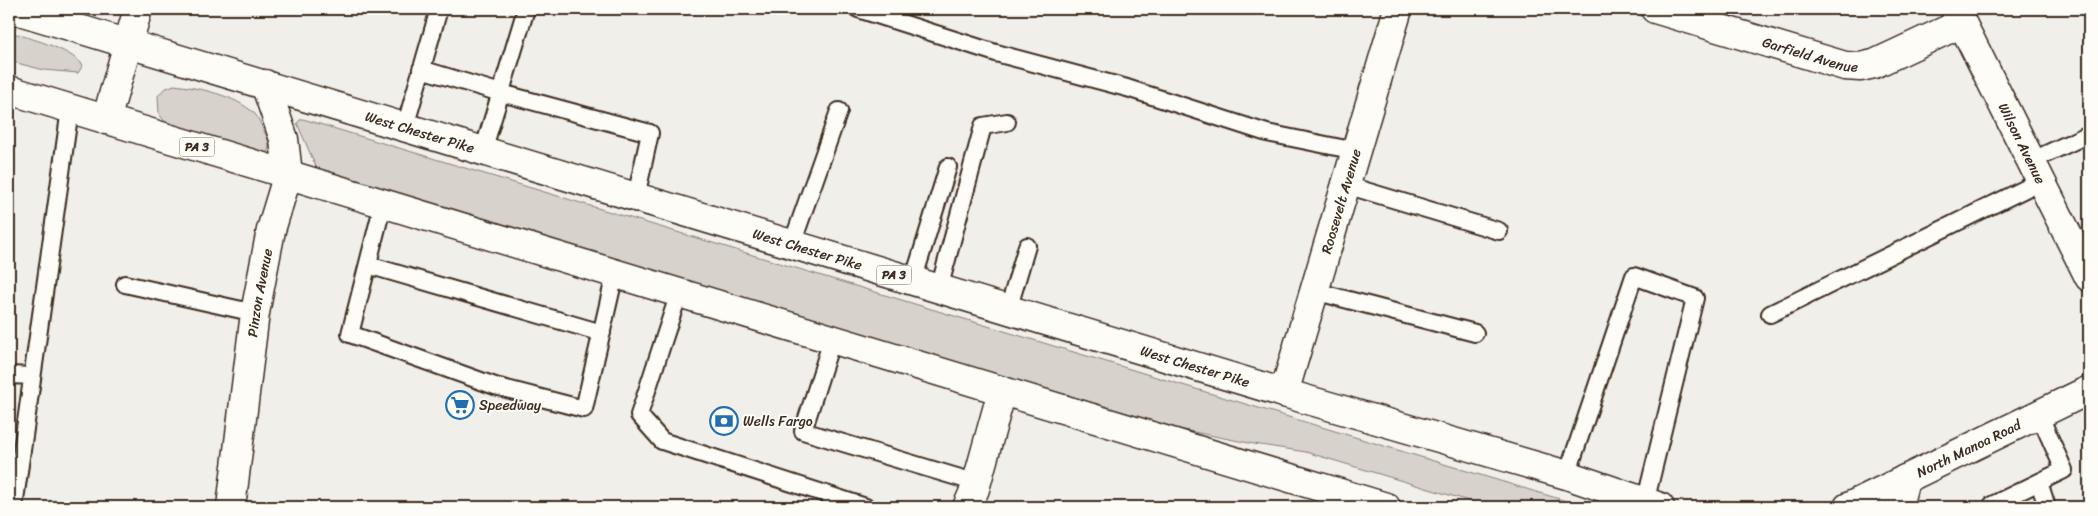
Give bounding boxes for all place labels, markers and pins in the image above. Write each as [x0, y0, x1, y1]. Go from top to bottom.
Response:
supermarket icon: Speedway [445, 390, 475, 420]
place label: Speedway [479, 393, 542, 418]
bank icon: Wells Fargo [709, 406, 739, 436]
place label: Wells Fargo [743, 409, 813, 434]

